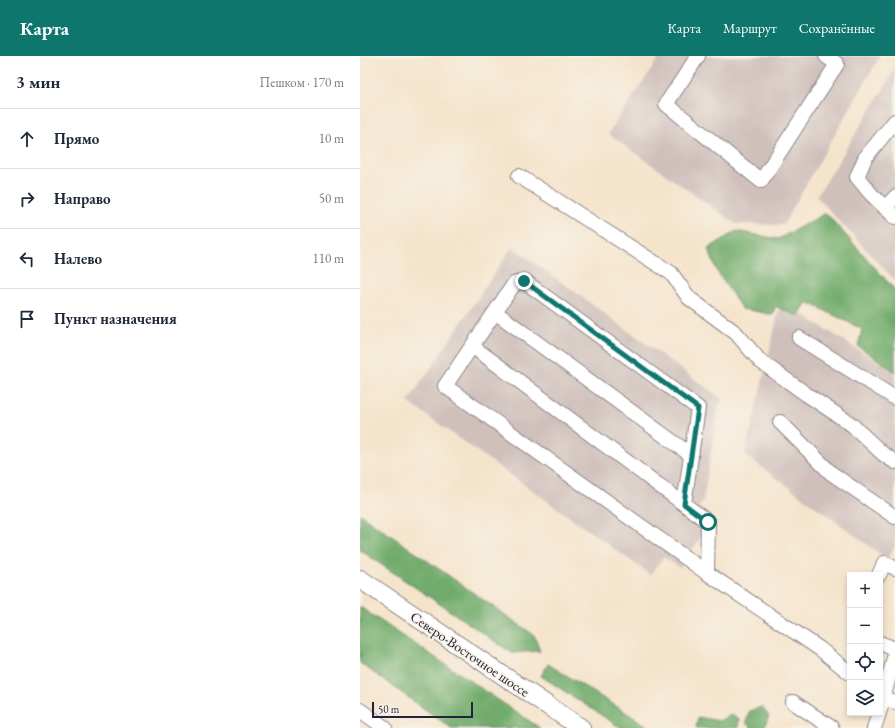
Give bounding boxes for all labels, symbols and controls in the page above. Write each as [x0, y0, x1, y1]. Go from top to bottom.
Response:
text: Карта [20, 16, 69, 41]
text: Карта [668, 19, 701, 37]
text: Маршрут [723, 19, 777, 37]
text: Сохранённые [799, 19, 875, 37]
text: 3 мин [16, 71, 60, 93]
text: Пешком · 170 m [260, 74, 344, 91]
icon: ahead [16, 128, 38, 150]
text: Прямо [54, 129, 99, 148]
text: 10 m [319, 130, 344, 147]
icon: right [16, 188, 38, 210]
text: Направо [54, 189, 111, 208]
text: 50 m [319, 190, 344, 207]
icon: left [16, 248, 38, 270]
text: Налево [54, 249, 102, 268]
text: 110 m [313, 250, 344, 267]
route end [515, 272, 533, 290]
icon: arrive [16, 308, 38, 330]
text: Пункт назначения [54, 309, 177, 328]
route start [699, 513, 717, 531]
map controls [847, 572, 883, 716]
button: + [847, 572, 883, 608]
street label: Северо-Восточное шоссе [407, 607, 534, 701]
button: − [847, 608, 883, 644]
button: locate [847, 644, 883, 680]
button: layers [847, 680, 883, 716]
scale bar [372, 700, 473, 719]
text: 50 m [378, 702, 399, 716]

